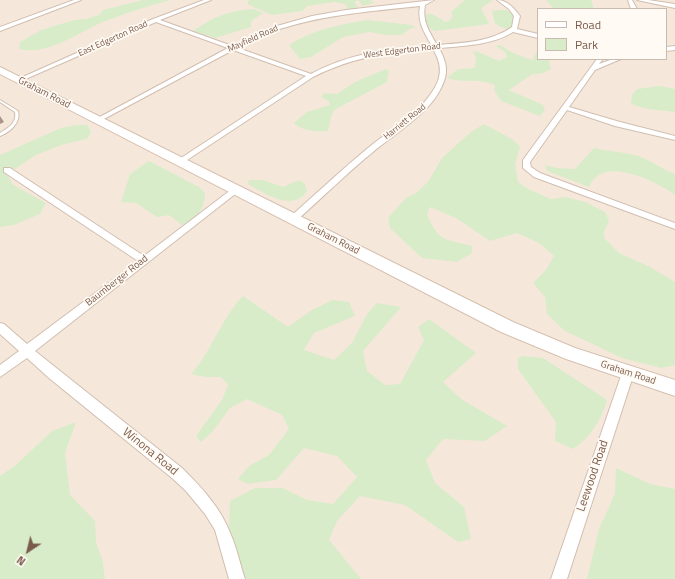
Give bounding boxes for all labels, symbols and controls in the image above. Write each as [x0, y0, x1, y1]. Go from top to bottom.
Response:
legend [537, 8, 667, 60]
text: Road [575, 15, 601, 34]
street label: East Edgerton Road [77, 19, 149, 59]
street label: Mayfield Road [226, 23, 280, 55]
text: Park [575, 35, 598, 54]
street label: West Edgerton Road [363, 41, 441, 61]
street label: Graham Road [16, 75, 72, 111]
street label: Harriett Road [382, 102, 428, 142]
street label: Graham Road [305, 221, 361, 257]
street label: Baumberger Road [83, 253, 151, 309]
street label: Graham Road [599, 358, 657, 388]
street label: Winona Road [119, 425, 181, 479]
street label: Leewood Road [574, 438, 612, 514]
north arrow [8, 531, 48, 571]
text: N [13, 552, 29, 570]

